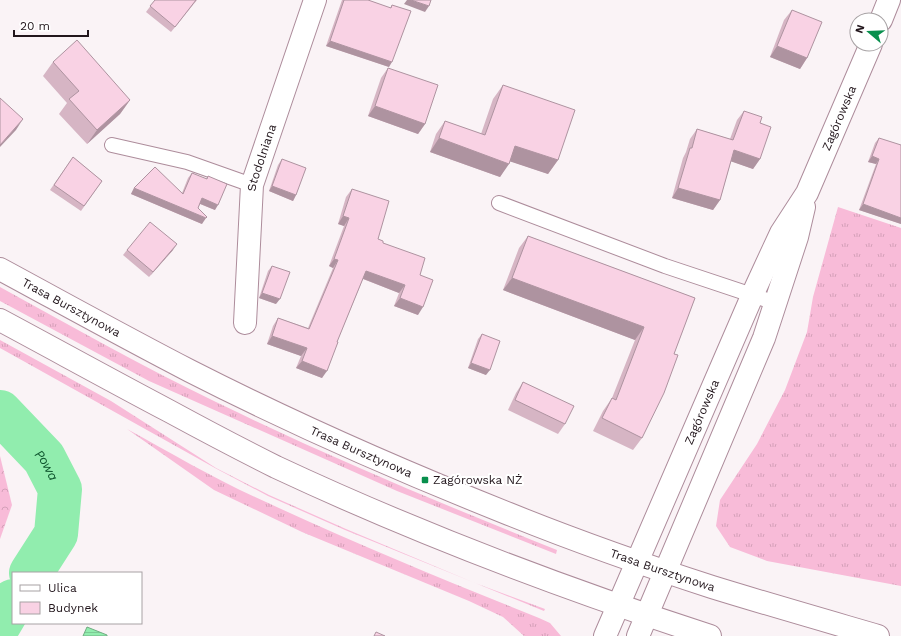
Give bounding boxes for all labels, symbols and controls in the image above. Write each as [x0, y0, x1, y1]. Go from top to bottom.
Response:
scale bar [14, 12, 88, 38]
north arrow [849, 12, 889, 52]
text: 20 m [20, 19, 50, 33]
text: N [853, 23, 867, 35]
street label: Zagórowska [819, 83, 859, 153]
street label: Stodolniana [245, 122, 279, 192]
street label: Trasa Bursztynowa [19, 275, 123, 340]
street label: Zagórowska [682, 377, 722, 447]
street label: Trasa Bursztynowa [308, 423, 414, 480]
water label: Powa [32, 446, 61, 483]
place label: Zagórowska NŻ [433, 473, 523, 487]
marker: Zagórowska NŻ [420, 475, 430, 485]
street label: Trasa Bursztynowa [608, 546, 717, 595]
legend [12, 572, 142, 624]
text: Ulica [48, 581, 77, 595]
text: Budynek [48, 601, 98, 615]

